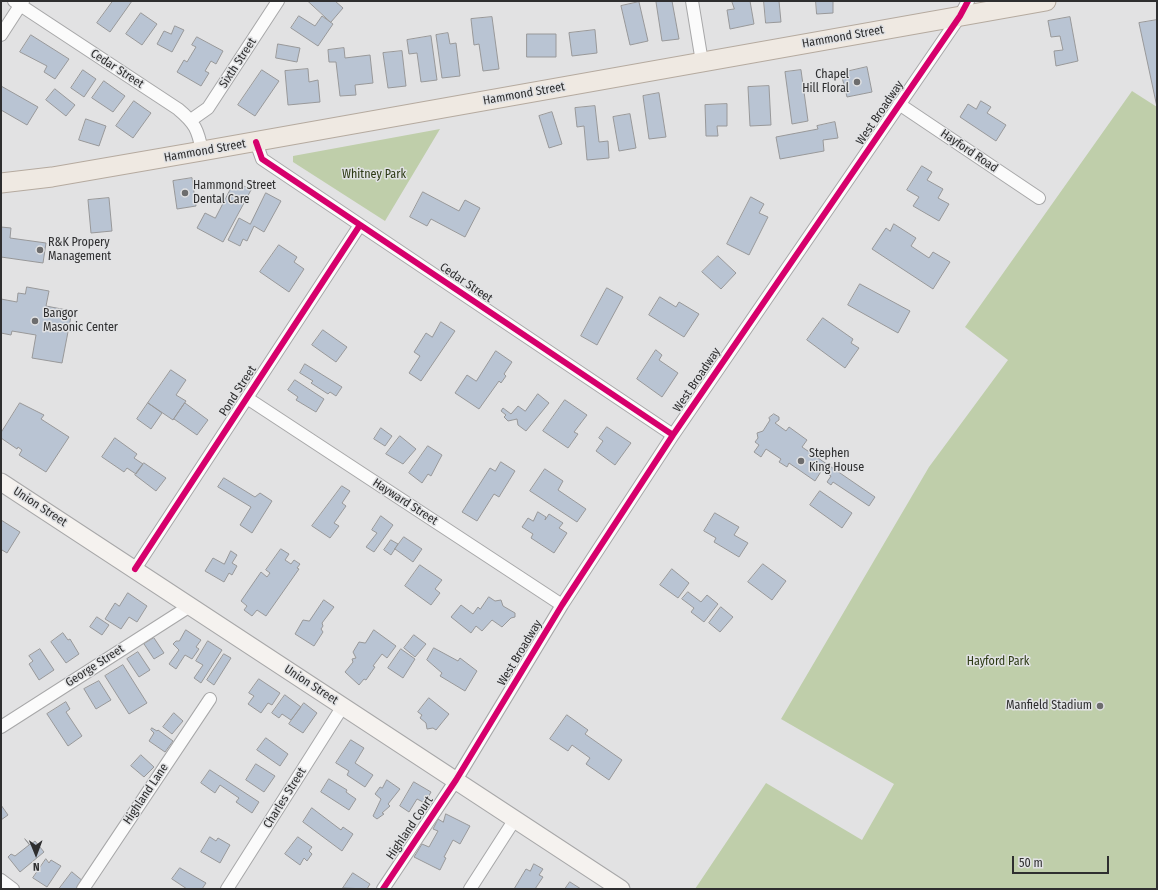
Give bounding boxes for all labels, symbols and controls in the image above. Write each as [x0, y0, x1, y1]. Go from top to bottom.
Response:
street label: Hammond Street [801, 23, 885, 51]
street label: Sixth Street [216, 35, 260, 91]
street label: Cedar Street [88, 46, 146, 92]
place label: Chapel Hill Floral [802, 68, 849, 96]
marker: Chapel Hill Floral [852, 77, 862, 87]
street label: West Broadway [853, 78, 907, 148]
street label: Hammond Street [482, 80, 566, 108]
street label: Hayford Road [938, 127, 1000, 175]
street label: Hammond Street [163, 137, 247, 165]
park label: Whitney Park [342, 168, 406, 182]
place label: Hammond Street Dental Care [193, 179, 276, 207]
marker: Hammond Street Dental Care [180, 188, 190, 198]
place label: R&K Propery Management [48, 236, 111, 264]
marker: R&K Propery Management [35, 245, 45, 255]
street label: Cedar Street [437, 260, 495, 306]
place label: Bangor Masonic Center [43, 307, 118, 335]
marker: Bangor Masonic Center [30, 316, 40, 326]
street label: West Broadway [670, 345, 724, 415]
street label: Pond Street [216, 363, 260, 419]
place label: Stephen King House [809, 447, 864, 475]
marker: Stephen King House [796, 456, 806, 466]
street label: Hayward Street [370, 476, 440, 528]
street label: Union Street [10, 484, 70, 530]
street label: West Broadway [495, 617, 545, 689]
street label: George Street [63, 642, 127, 690]
park label: Hayford Park [967, 655, 1029, 669]
street label: Union Street [281, 662, 341, 708]
place label: Manfield Stadium [1006, 699, 1092, 713]
marker: Manfield Stadium [1095, 701, 1105, 711]
street label: Highland Lane [120, 761, 172, 827]
street label: Charles Street [261, 765, 309, 831]
street label: Highland Court [384, 794, 436, 862]
north arrow [16, 834, 56, 874]
scale bar [1014, 848, 1111, 874]
text: 50 m [1019, 856, 1043, 870]
text: N [33, 860, 40, 873]

